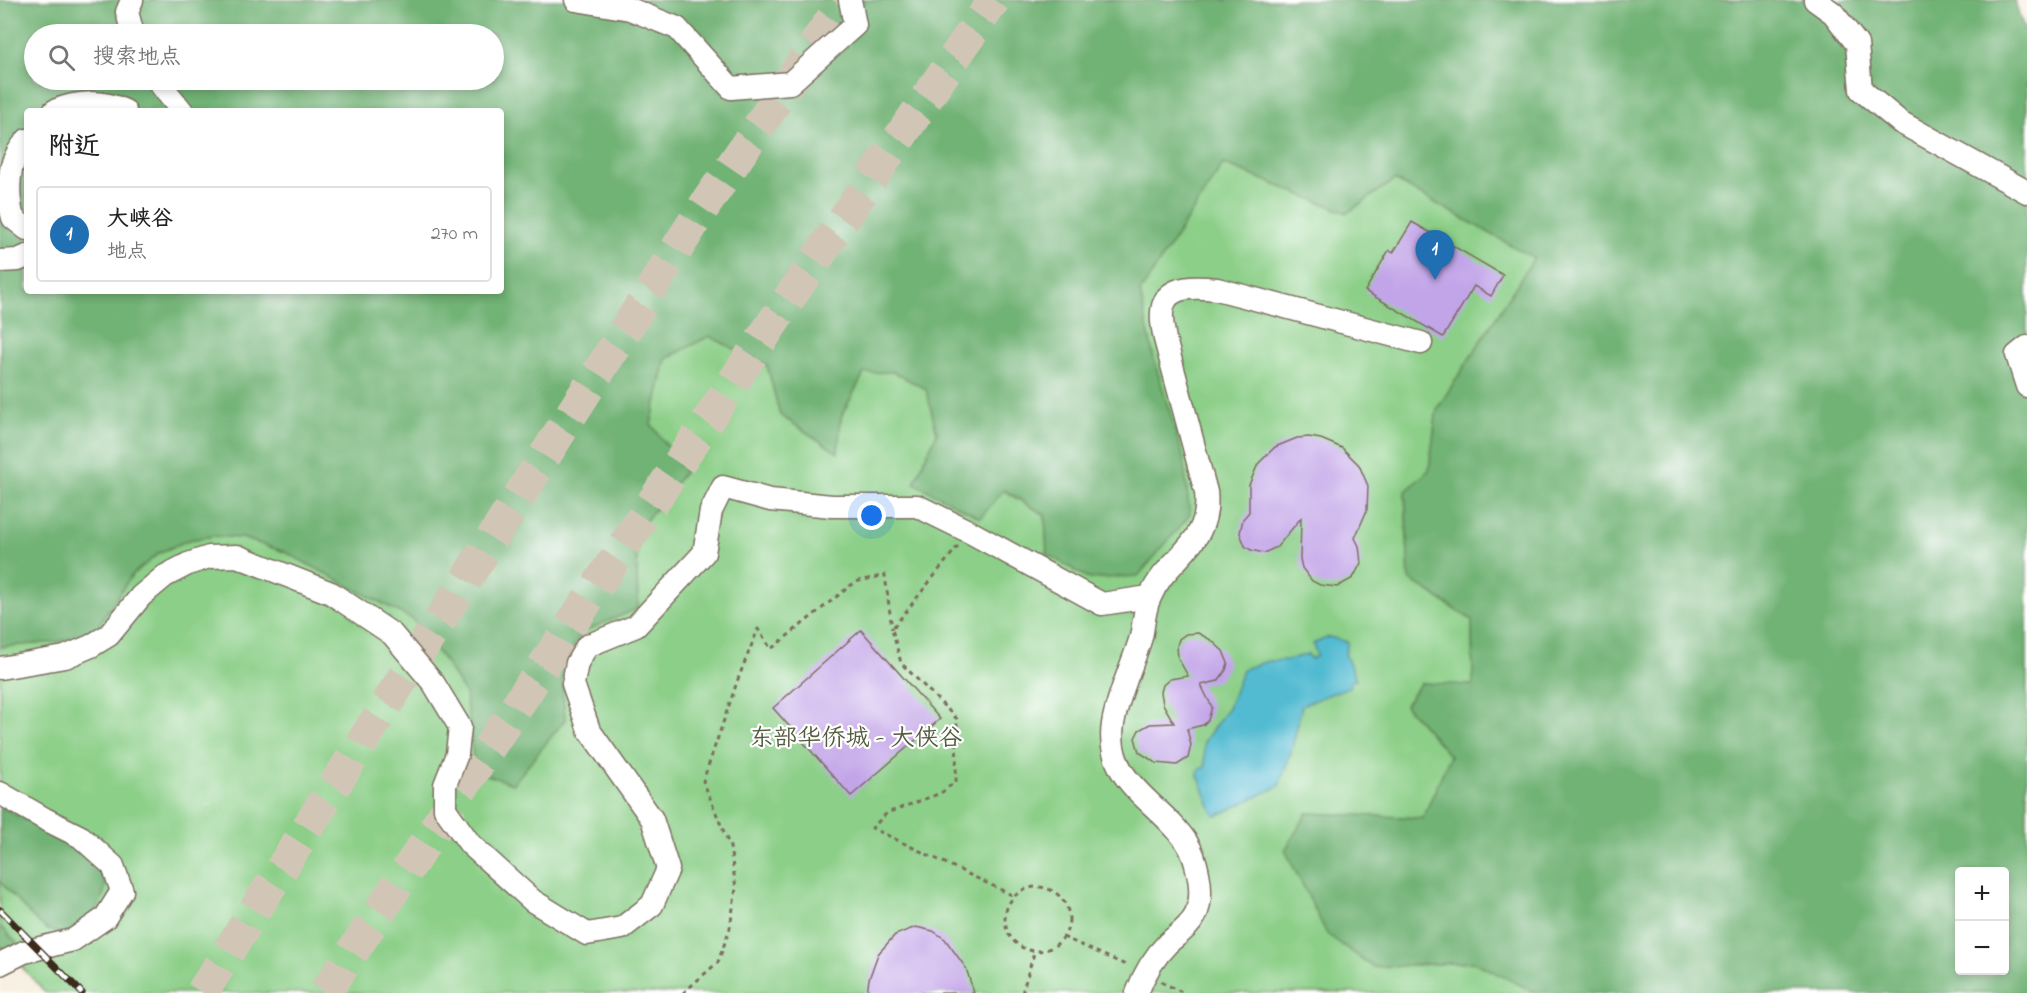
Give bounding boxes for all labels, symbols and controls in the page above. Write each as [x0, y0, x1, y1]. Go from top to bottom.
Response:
search box [24, 24, 504, 90]
icon: search [45, 41, 78, 74]
text: 搜索地点 [93, 42, 181, 74]
text: 附近 [48, 129, 100, 167]
text: 大峡谷 [107, 204, 173, 236]
text: 1 [66, 220, 73, 249]
text: 270 m [431, 220, 478, 249]
pin: 1 [1416, 230, 1454, 280]
text: 地点 [107, 238, 147, 267]
your location [857, 501, 886, 530]
park label: 东部华侨城 - 大侠谷 [750, 722, 963, 757]
map controls [1955, 867, 2009, 975]
button: + [1955, 867, 2009, 921]
button: − [1955, 921, 2009, 975]

